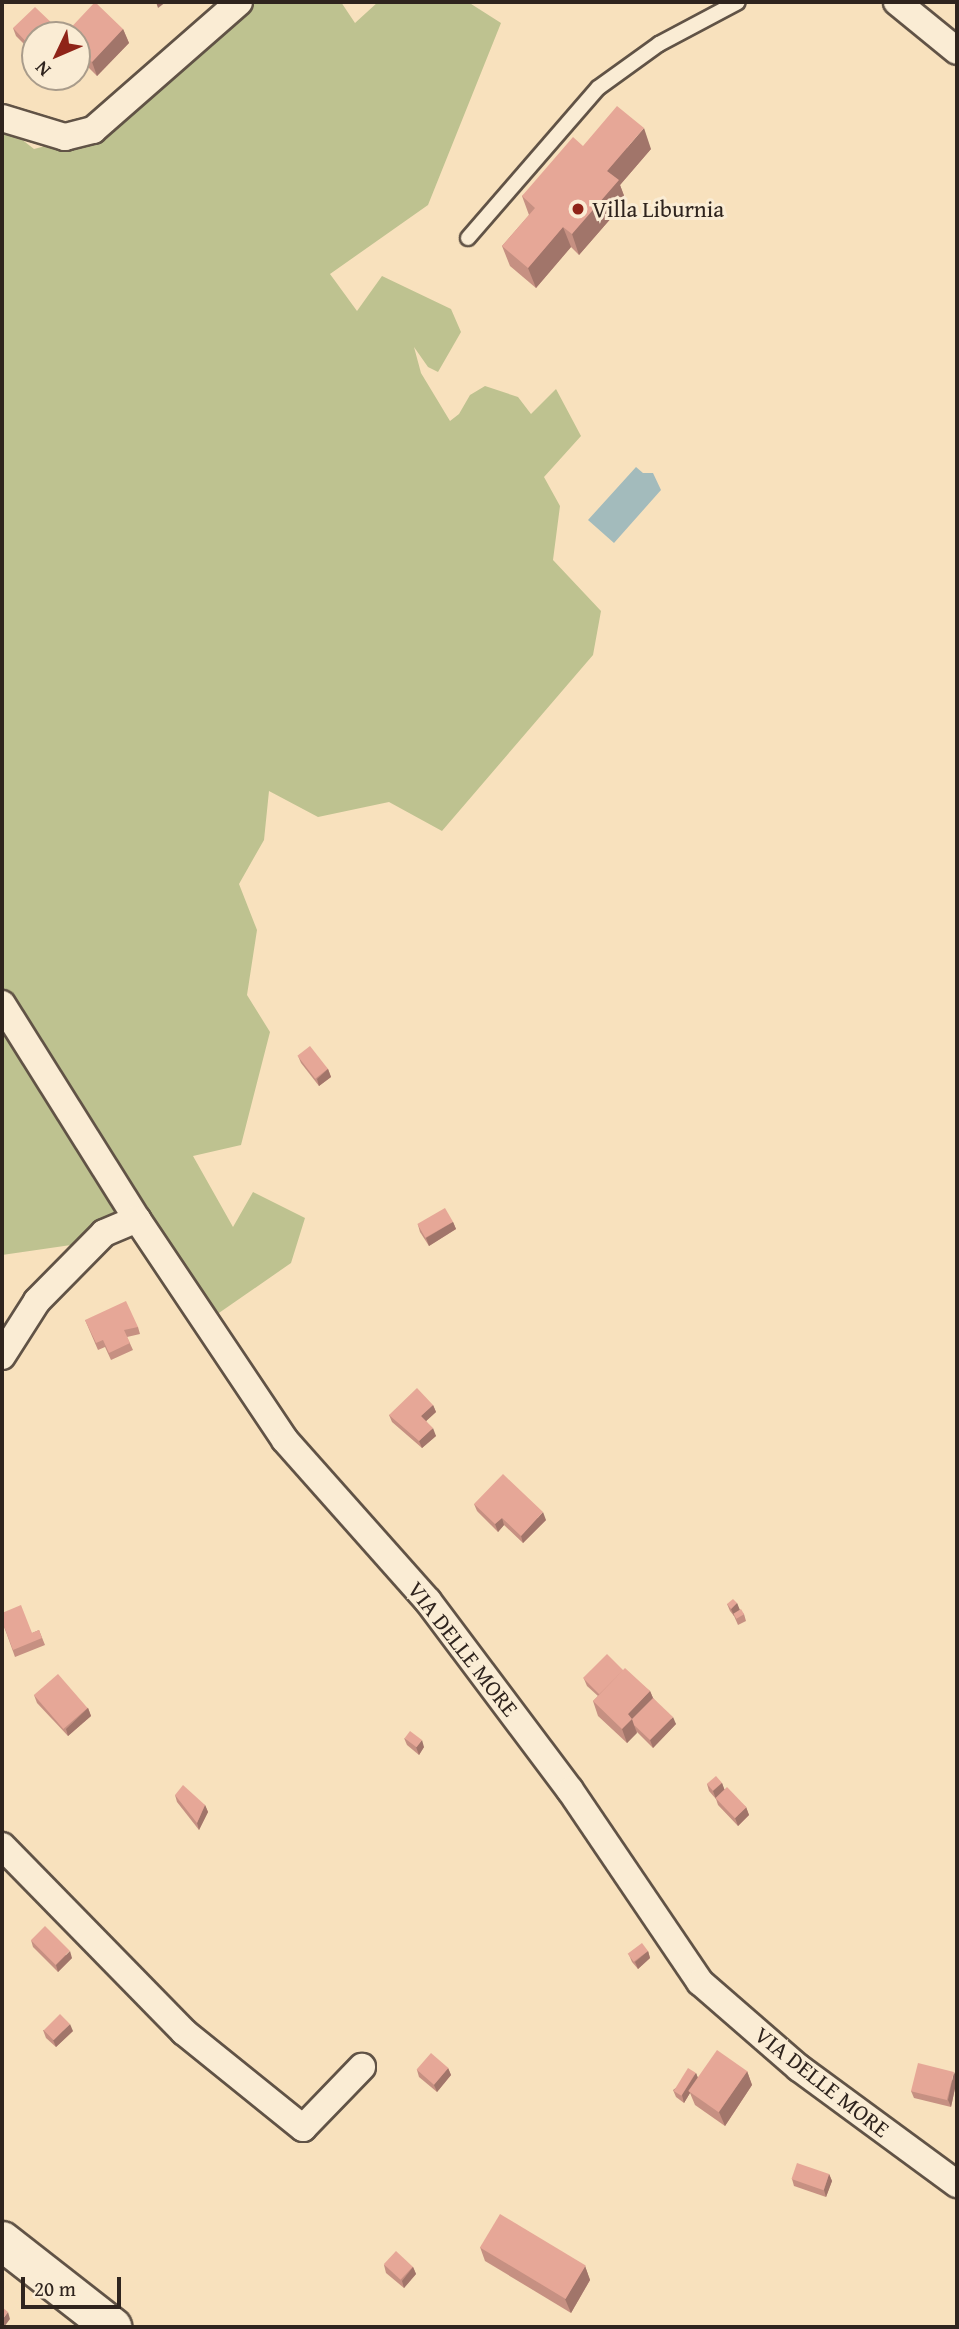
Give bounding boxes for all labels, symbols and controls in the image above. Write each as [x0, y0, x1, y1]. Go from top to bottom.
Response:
north arrow [21, 21, 91, 91]
text: N [28, 55, 57, 83]
place label: Villa Liburnia [592, 195, 724, 223]
marker: Villa Liburnia [570, 201, 586, 217]
street label: VIA DELLE MORE [402, 1576, 524, 1722]
street label: VIA DELLE MORE [749, 2021, 895, 2143]
scale bar [24, 2262, 124, 2306]
text: 20 m [34, 2273, 76, 2304]

